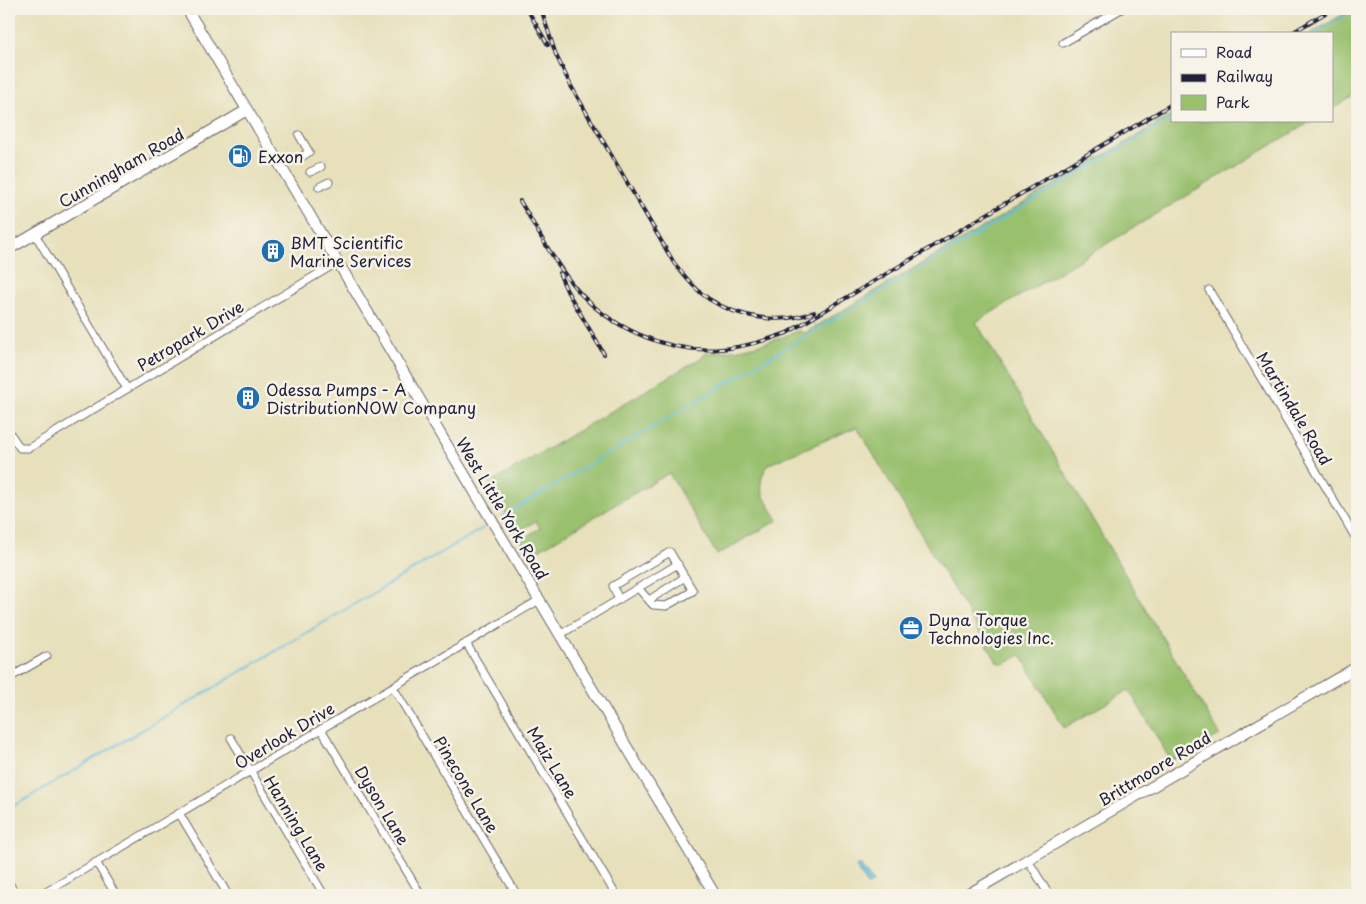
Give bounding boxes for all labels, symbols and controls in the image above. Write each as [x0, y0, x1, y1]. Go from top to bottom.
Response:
legend [1171, 32, 1334, 122]
text: Road [1216, 40, 1252, 63]
text: Railway [1216, 64, 1273, 87]
text: Park [1216, 90, 1250, 113]
street label: Cunningham Road [54, 121, 188, 213]
fuel station icon: Exxon [227, 143, 253, 169]
place label: Exxon [258, 144, 303, 168]
place label: BMT Scientific Marine Services [290, 230, 411, 272]
building icon: BMT Scientific Marine Services [260, 238, 286, 264]
street label: Petropark Drive [132, 293, 248, 376]
street label: Martindale Road [1252, 347, 1338, 469]
place label: Odessa Pumps - A DistributionNOW Company [266, 377, 476, 419]
building icon: Odessa Pumps - A DistributionNOW Company [235, 385, 261, 411]
street label: West Little York Road [451, 432, 555, 584]
place label: Dyna Torque Technologies Inc. [928, 607, 1054, 649]
office icon: Dyna Torque Technologies Inc. [898, 615, 924, 641]
street label: Overlook Drive [229, 696, 339, 774]
street label: Maiz Lane [522, 721, 584, 803]
street label: Brittmoore Road [1093, 725, 1215, 811]
street label: Pinecone Lane [429, 731, 505, 837]
street label: Dyson Lane [350, 761, 416, 849]
street label: Hanning Lane [259, 770, 335, 876]

